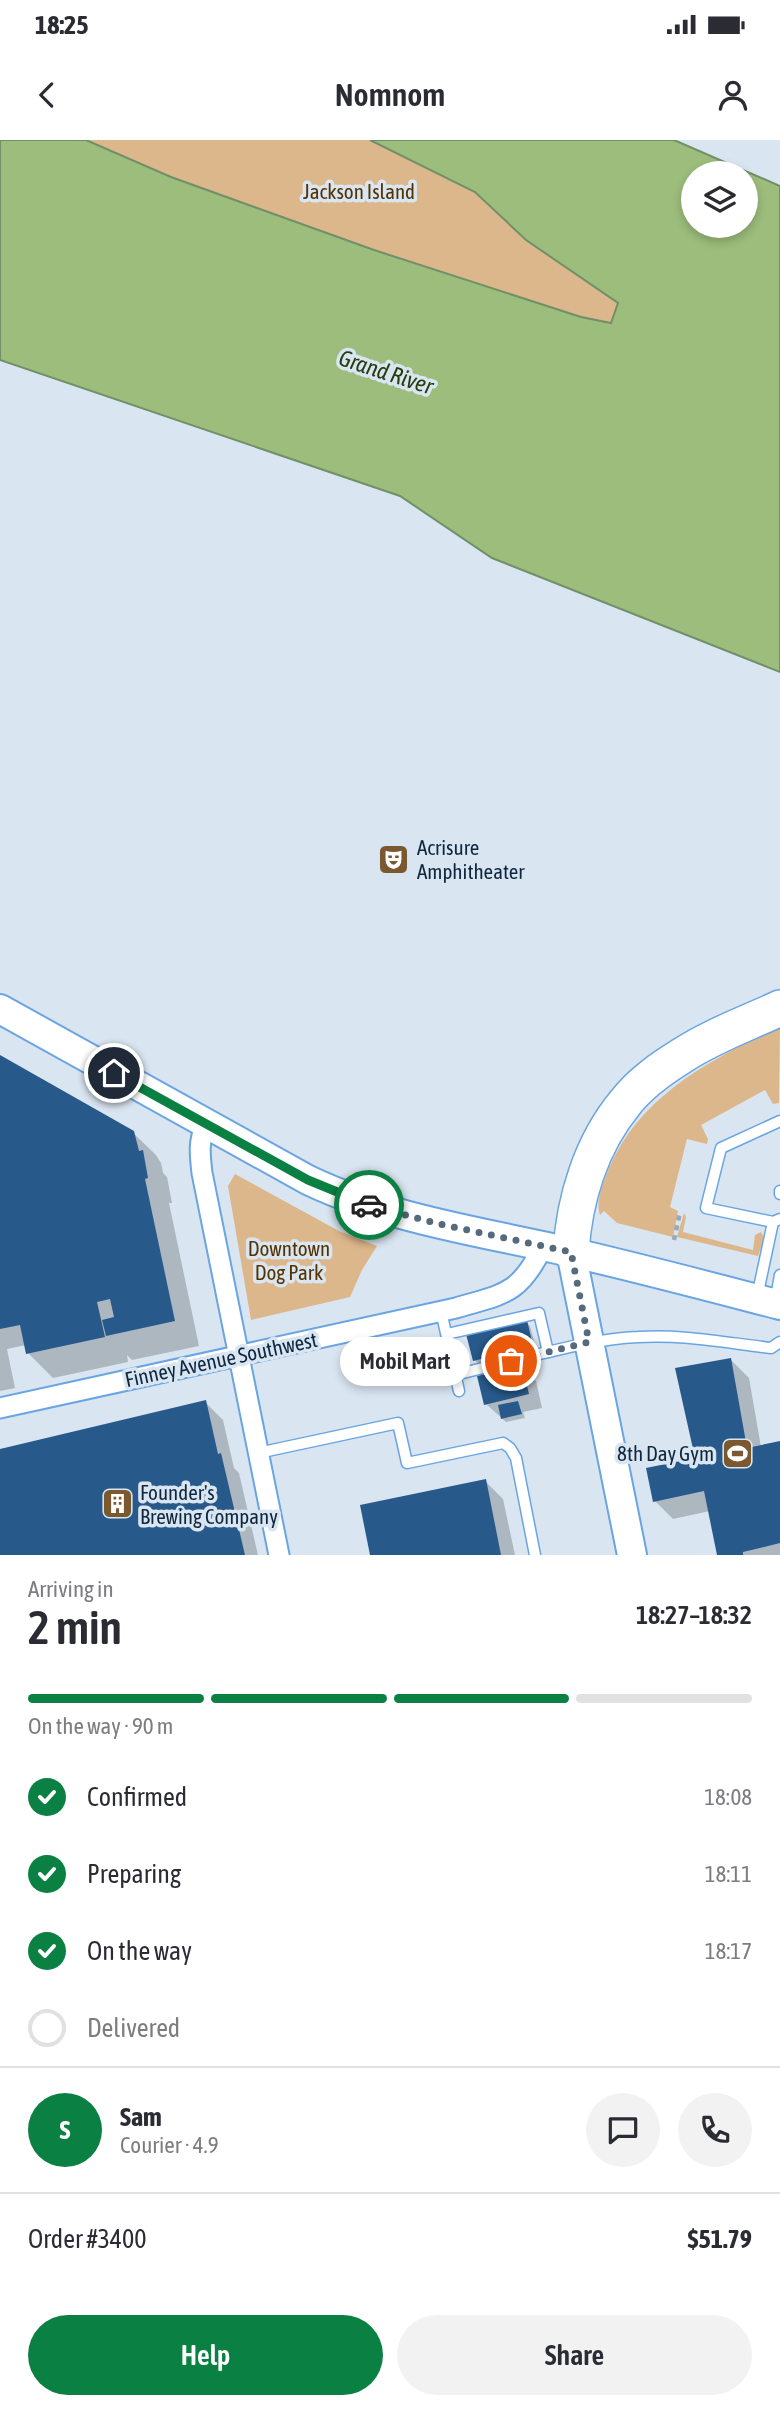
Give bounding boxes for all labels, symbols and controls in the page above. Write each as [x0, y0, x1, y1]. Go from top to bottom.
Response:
text: 18:25 [35, 10, 89, 40]
icon: back [28, 76, 66, 114]
text: Nomnom [335, 76, 445, 113]
icon: person [714, 76, 752, 114]
map controls [681, 161, 758, 238]
button: layers [681, 161, 758, 238]
park label: Jackson Island [303, 179, 415, 203]
water label: Grand River [336, 345, 438, 400]
place label: Acrisure Amphitheater [417, 835, 525, 883]
theatre icon: Acrisure Amphitheater [377, 842, 411, 876]
pin [84, 1043, 144, 1103]
icon: home [95, 1054, 133, 1092]
courier [334, 1170, 404, 1240]
icon: car [350, 1186, 388, 1224]
park label: Downtown Dog Park [248, 1236, 330, 1284]
street label: Finney Avenue Southwest [123, 1327, 319, 1391]
pin [481, 1331, 541, 1391]
callout: Mobil Mart [340, 1336, 469, 1386]
icon: bag [492, 1342, 530, 1380]
text: Mobil Mart [360, 1348, 450, 1374]
sports icon: 8th Day Gym [720, 1436, 754, 1470]
place label: 8th Day Gym [617, 1441, 714, 1465]
place label: Founder's Brewing Company [140, 1480, 278, 1528]
building icon: Founder's Brewing Company [100, 1487, 134, 1521]
text: Arriving in [28, 1576, 114, 1602]
text: 18:27–18:32 [636, 1600, 752, 1630]
text: 2 min [28, 1601, 122, 1654]
text: On the way · 90 m [28, 1713, 173, 1739]
icon: check [28, 1778, 66, 1816]
text: Confirmed [87, 1782, 187, 1812]
text: 18:08 [704, 1784, 752, 1810]
icon: check [28, 1855, 66, 1893]
text: Preparing [87, 1859, 181, 1889]
text: 18:11 [705, 1861, 752, 1887]
icon: check [28, 1932, 66, 1970]
text: On the way [87, 1936, 192, 1966]
text: 18:17 [705, 1938, 752, 1964]
text: Delivered [87, 2013, 180, 2043]
button: chat [586, 2093, 660, 2167]
button: phone [678, 2093, 752, 2167]
text: Sam [120, 2102, 162, 2132]
text: S [60, 2115, 70, 2145]
text: Courier · 4.9 [120, 2132, 219, 2158]
text: Order #3400 [28, 2224, 147, 2254]
text: $51.79 [688, 2224, 752, 2254]
button: Help [28, 2315, 383, 2395]
button: Share [397, 2315, 752, 2395]

